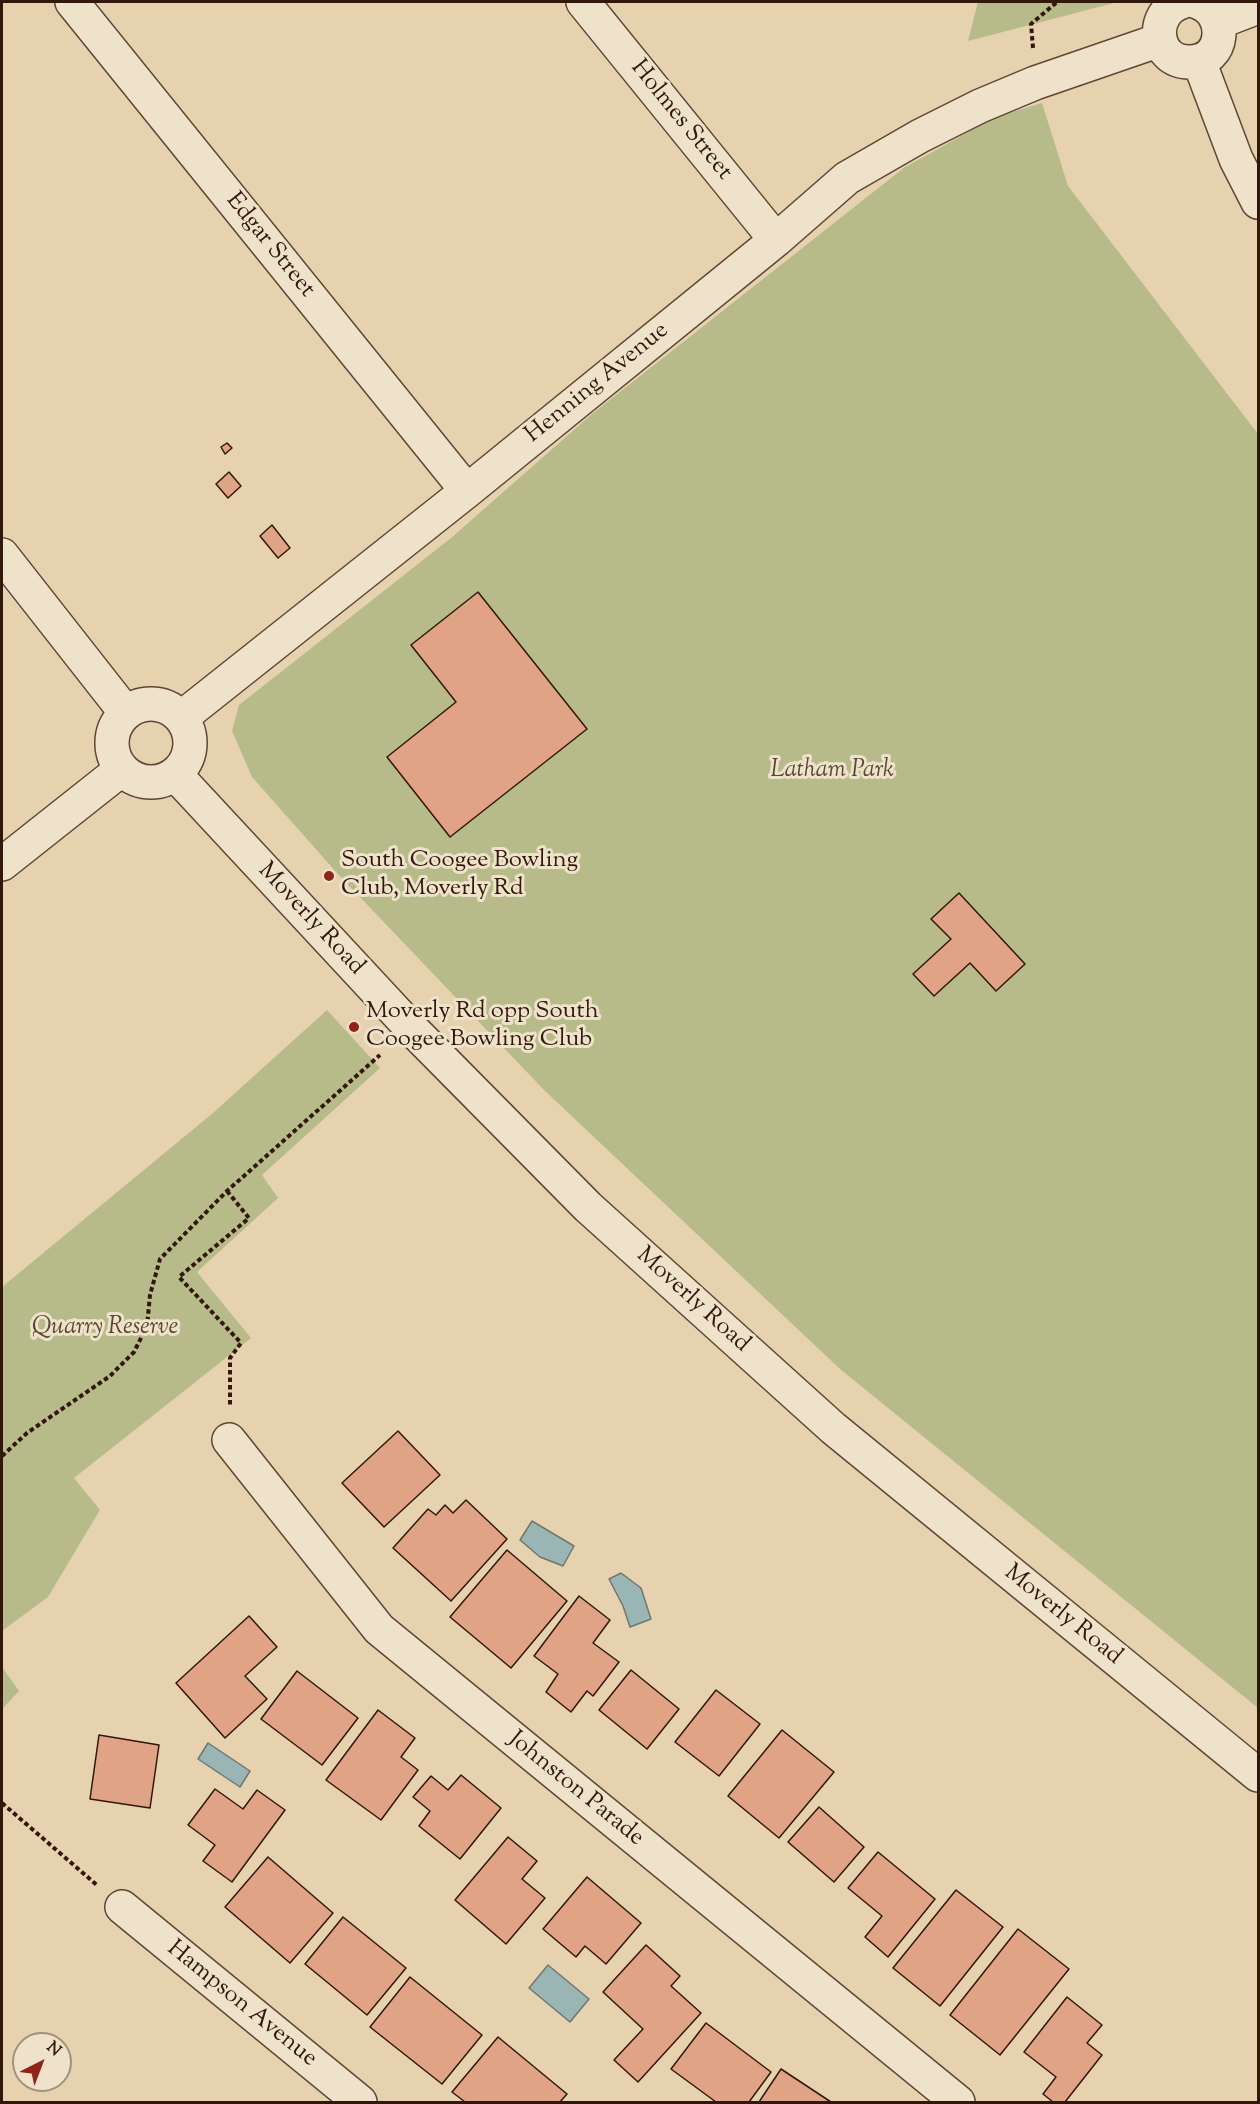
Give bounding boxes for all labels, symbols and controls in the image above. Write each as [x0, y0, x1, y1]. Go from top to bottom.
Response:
street label: Holmes Street [623, 55, 737, 187]
street label: Edgar Street [218, 188, 320, 304]
street label: Henning Avenue [520, 317, 676, 451]
park label: Latham Park [770, 758, 894, 786]
place label: South Coogee Bowling Club, Moverly Rd [341, 848, 578, 904]
street label: Moverly Road [251, 858, 369, 982]
marker: South Coogee Bowling Club, Moverly Rd [322, 869, 336, 883]
place label: Moverly Rd opp South Coogee Bowling Club [366, 999, 599, 1055]
marker: Moverly Rd opp South Coogee Bowling Club [347, 1020, 361, 1034]
street label: Moverly Road [629, 1242, 755, 1360]
park label: Quarry Reserve [32, 1315, 178, 1343]
street label: Moverly Road [997, 1560, 1127, 1672]
street label: Johnston Parade [501, 1726, 649, 1854]
street label: Hampson Avenue [160, 1936, 322, 2074]
north arrow [12, 2032, 72, 2092]
text: N [41, 2037, 65, 2063]

